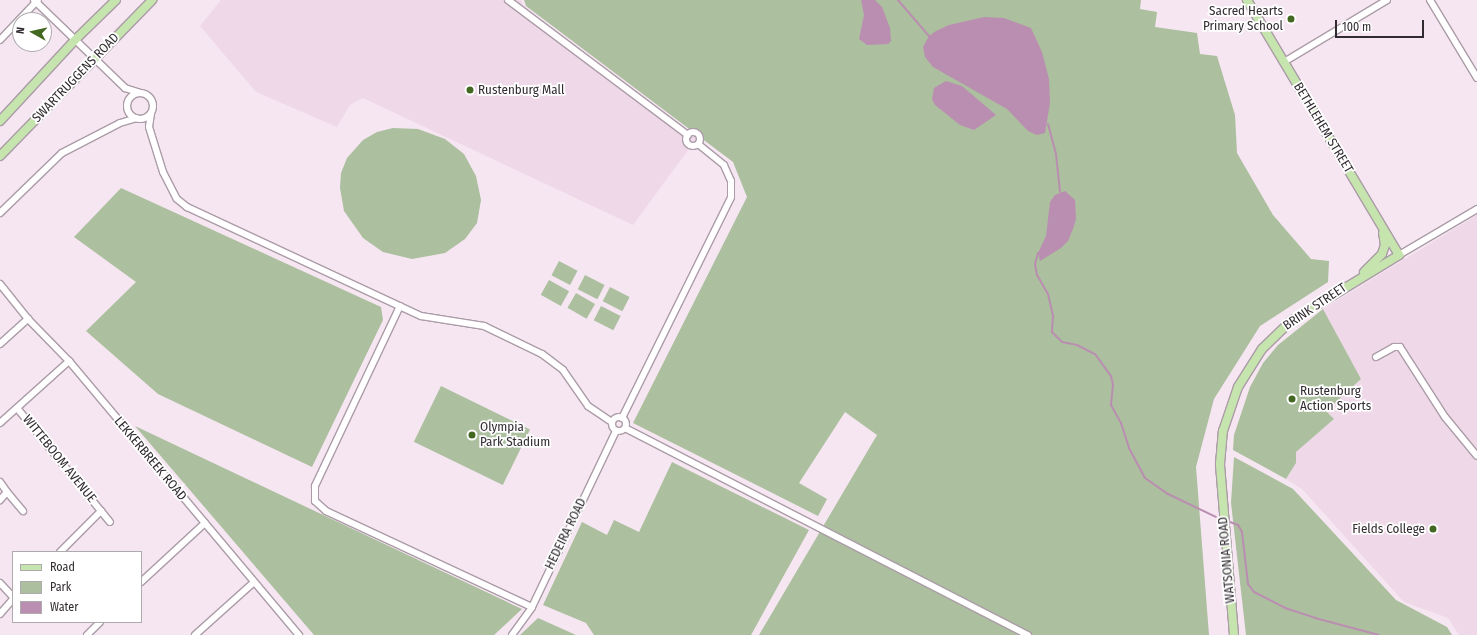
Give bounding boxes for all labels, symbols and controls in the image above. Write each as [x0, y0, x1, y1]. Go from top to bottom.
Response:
place label: Sacred Hearts Primary School [1203, 4, 1283, 35]
north arrow [12, 12, 52, 52]
scale bar [1337, 12, 1426, 38]
marker: Sacred Hearts Primary School [1286, 14, 1296, 24]
text: 100 m [1342, 20, 1371, 34]
text: N [14, 26, 28, 35]
street label: SWARTRUGGENS ROAD [29, 30, 123, 126]
street label: BETHLEHEM STREET [1290, 80, 1356, 176]
place label: Rustenburg Mall [478, 82, 564, 98]
marker: Rustenburg Mall [465, 85, 475, 95]
street label: BRINK STREET [1280, 280, 1350, 334]
place label: Rustenburg Action Sports [1300, 384, 1371, 415]
marker: Rustenburg Action Sports [1287, 394, 1297, 404]
street label: WITTEBOOM AVENUE [19, 412, 99, 506]
street label: LEKKERBREEK ROAD [110, 414, 190, 504]
place label: Olympia Park Stadium [480, 420, 550, 451]
marker: Olympia Park Stadium [467, 430, 477, 440]
street label: HEDEIRA ROAD [542, 496, 590, 572]
street label: WATSONIA ROAD [1215, 516, 1239, 604]
place label: Fields College [1352, 521, 1425, 537]
marker: Fields College [1428, 524, 1438, 534]
legend [12, 551, 142, 623]
text: Road [50, 560, 75, 574]
text: Park [50, 580, 71, 594]
text: Water [50, 600, 78, 614]

